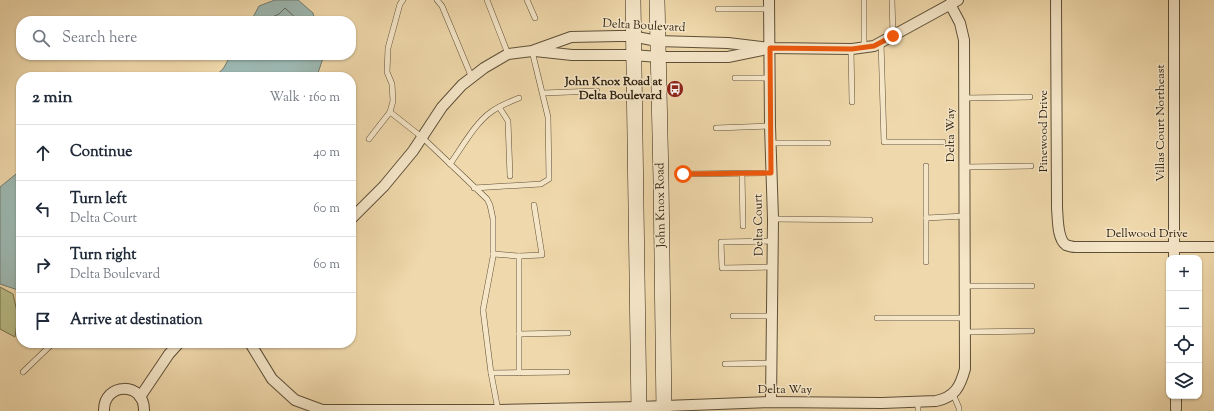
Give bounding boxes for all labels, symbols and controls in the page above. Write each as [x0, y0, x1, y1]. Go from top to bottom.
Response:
street label: Delta Boulevard [602, 15, 686, 37]
search box [16, 16, 356, 60]
icon: search [30, 27, 52, 49]
route end [884, 27, 902, 45]
text: Search here [62, 28, 137, 49]
street label: Villas Court Northeast [1152, 64, 1170, 182]
place label: John Knox Road at Delta Boulevard [564, 73, 663, 105]
bus stop icon: John Knox Road at Delta Boulevard [665, 79, 685, 99]
text: 2 min [32, 86, 73, 110]
text: Walk · 160 m [269, 89, 340, 107]
street label: Pinewood Drive [1035, 89, 1053, 172]
street label: Delta Way [942, 108, 960, 162]
icon: ahead [32, 142, 54, 164]
text: Continue [70, 142, 132, 163]
text: 40 m [313, 144, 340, 162]
street label: John Knox Road [651, 162, 671, 249]
route start [674, 165, 692, 183]
text: Turn left [70, 189, 127, 210]
street label: Delta Court [749, 194, 769, 256]
icon: left [32, 198, 54, 220]
text: 60 m [313, 200, 340, 218]
text: Delta Court [70, 210, 137, 228]
street label: Dellwood Drive [1106, 225, 1188, 243]
text: Turn right [70, 245, 136, 266]
icon: right [32, 254, 54, 276]
map controls [1166, 255, 1202, 399]
button: + [1166, 255, 1202, 291]
text: 60 m [313, 256, 340, 274]
text: Delta Boulevard [70, 266, 160, 284]
button: − [1166, 291, 1202, 327]
icon: arrive [32, 310, 54, 332]
text: Arrive at destination [70, 310, 203, 331]
button: locate [1166, 327, 1202, 363]
button: layers [1166, 363, 1202, 399]
street label: Delta Way [758, 381, 812, 399]

